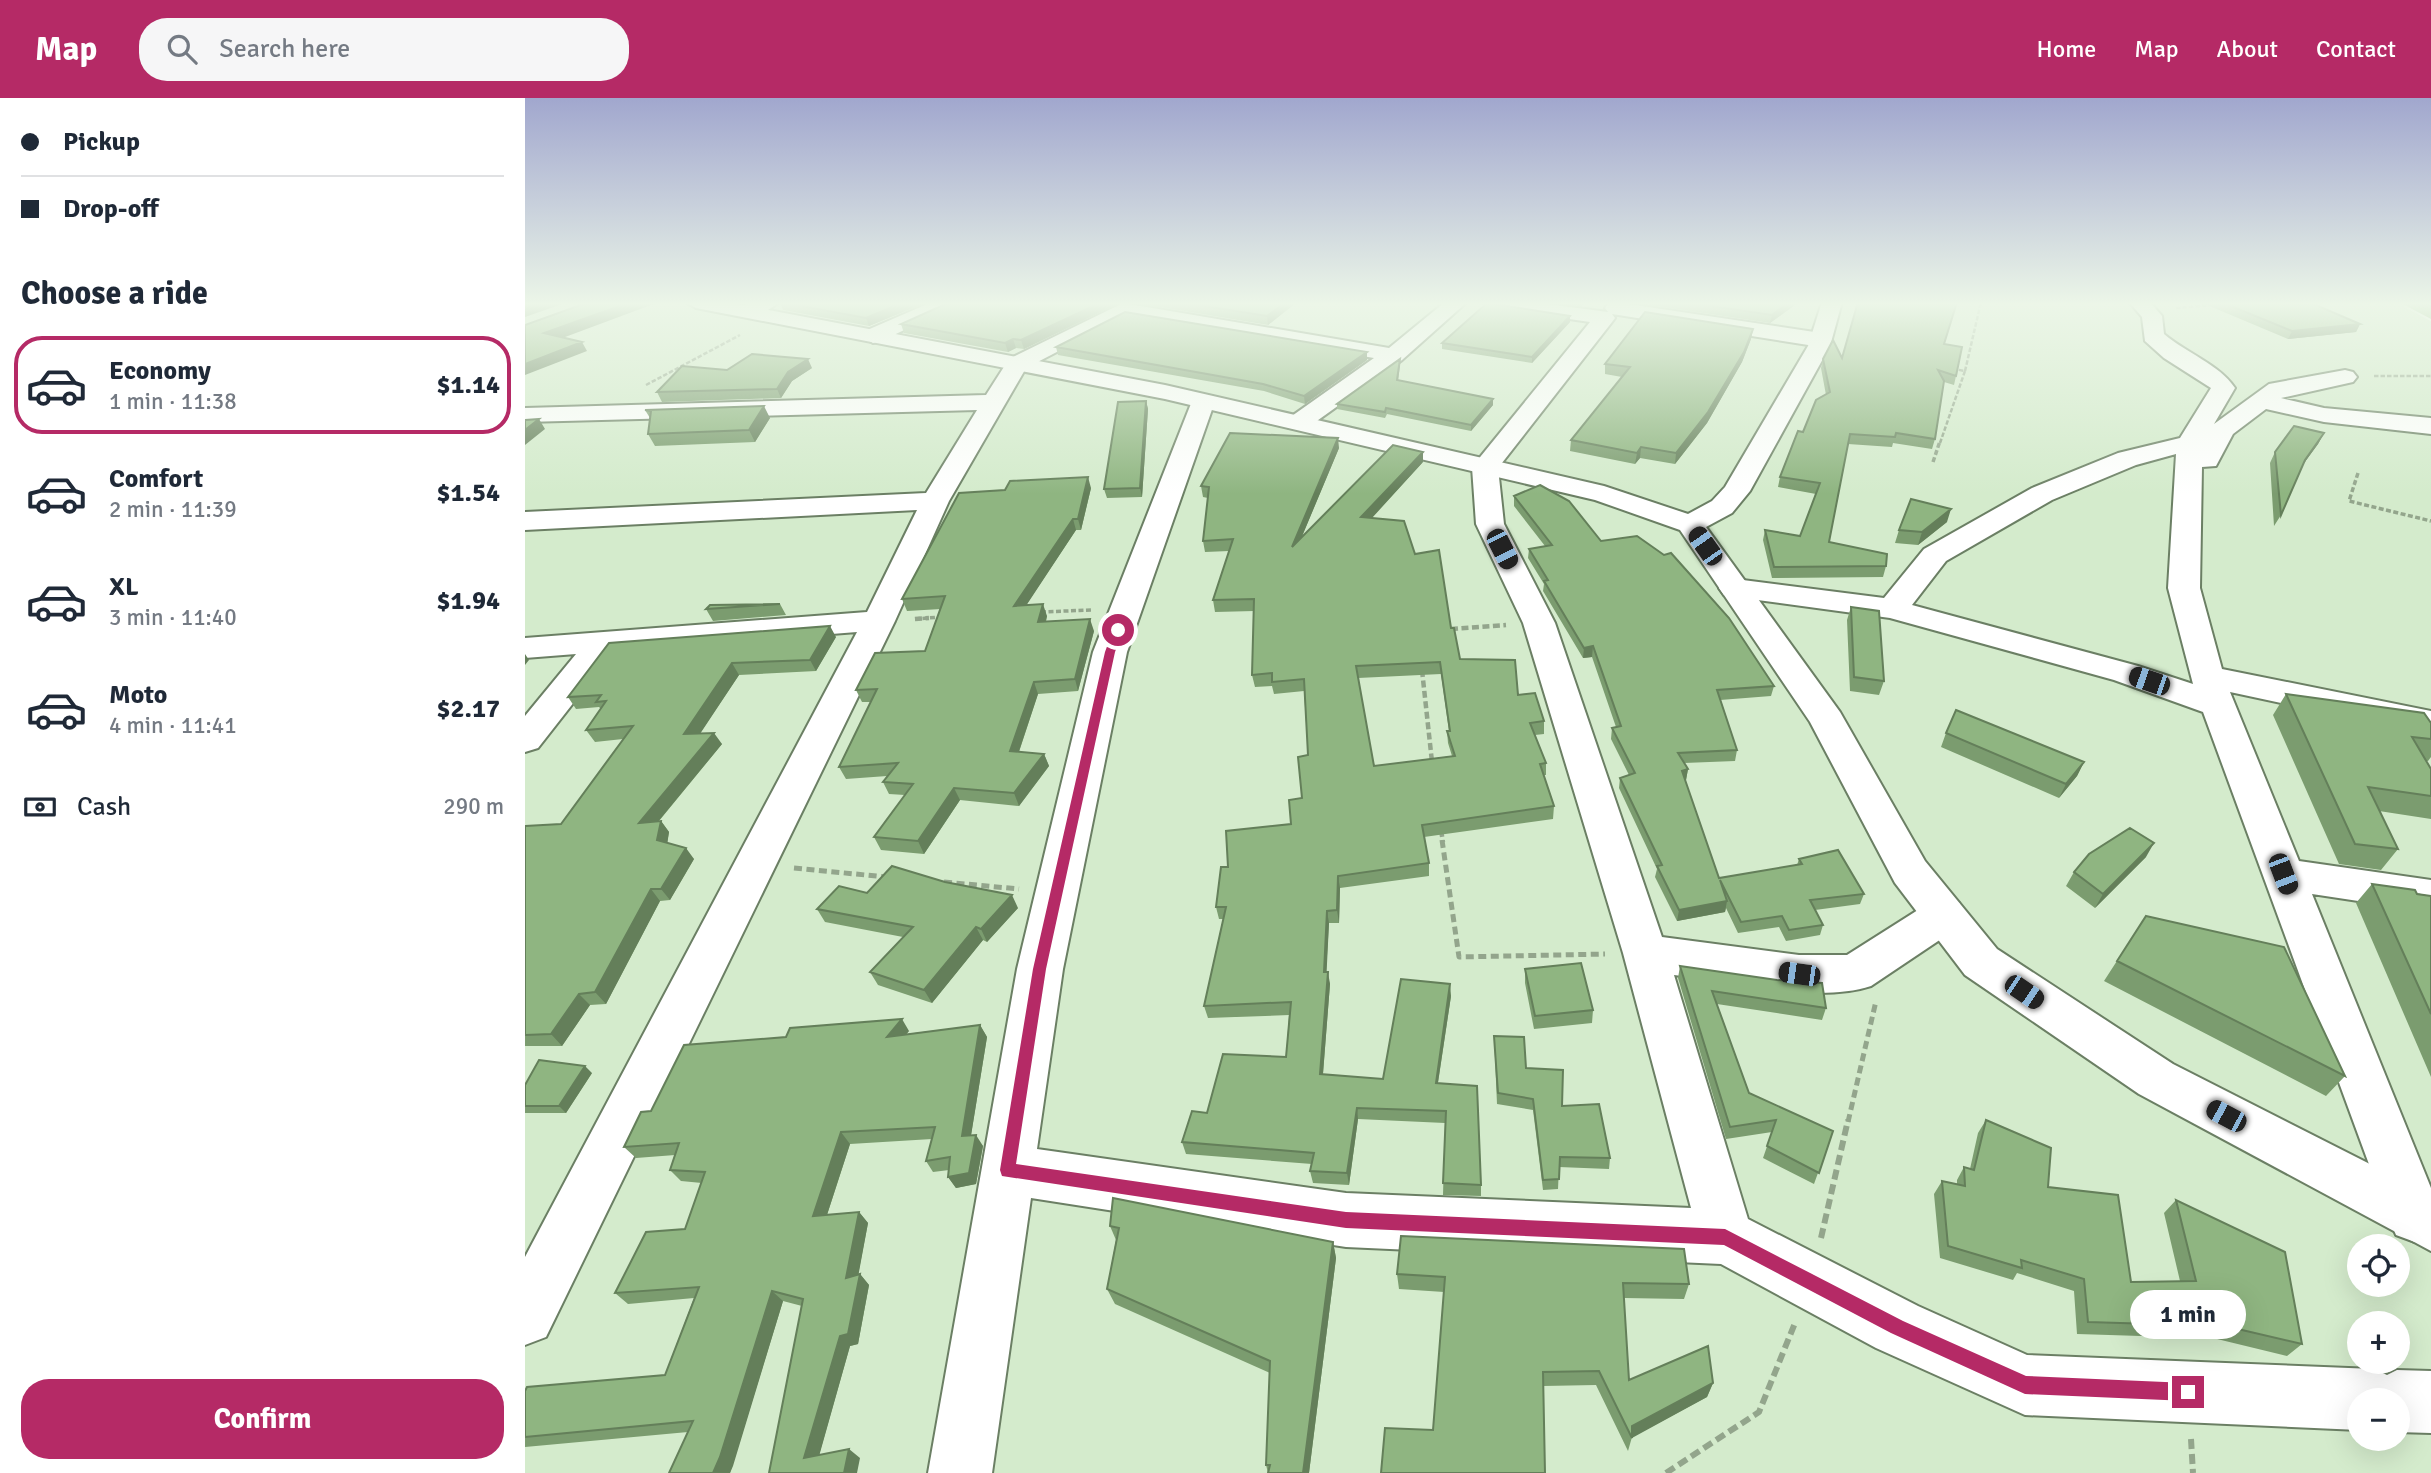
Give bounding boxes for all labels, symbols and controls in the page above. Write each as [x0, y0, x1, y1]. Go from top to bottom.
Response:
search box [139, 18, 629, 81]
text: Map [35, 29, 97, 70]
icon: search [163, 30, 201, 68]
text: Search here [219, 33, 350, 65]
text: Home [2036, 34, 2096, 64]
text: Map [2134, 34, 2179, 64]
text: About [2217, 34, 2278, 64]
text: Contact [2316, 34, 2396, 64]
text: Pickup [63, 126, 140, 158]
text: Drop-off [63, 193, 159, 225]
text: Choose a ride [21, 274, 208, 313]
icon: car [25, 354, 88, 417]
text: Economy [109, 355, 211, 387]
text: $1.14 [436, 369, 500, 401]
text: 1 min · 11:38 [109, 387, 237, 416]
icon: car [25, 462, 88, 525]
text: Comfort [109, 463, 203, 495]
text: $1.54 [436, 477, 500, 509]
text: 2 min · 11:39 [109, 495, 237, 524]
car [1685, 523, 1726, 569]
car [1484, 526, 1521, 572]
icon: car [25, 570, 88, 633]
text: XL [109, 571, 139, 603]
text: $1.94 [436, 585, 500, 617]
text: 3 min · 11:40 [109, 603, 237, 632]
route start [1102, 614, 1134, 646]
car [2126, 664, 2173, 698]
icon: car [25, 678, 88, 741]
text: Moto [109, 679, 167, 711]
text: $2.17 [436, 693, 500, 725]
text: 4 min · 11:41 [109, 711, 237, 740]
icon: cash [21, 788, 59, 826]
text: Cash [77, 791, 131, 823]
text: 290 m [443, 792, 504, 821]
car [2266, 851, 2301, 897]
car [1777, 961, 1822, 987]
car [2001, 972, 2048, 1012]
car [2203, 1097, 2250, 1135]
map controls [2347, 1234, 2410, 1451]
button: locate [2347, 1234, 2410, 1297]
callout: 1 min [2130, 1290, 2246, 1340]
text: 1 min [2160, 1300, 2216, 1329]
button: + [2347, 1311, 2410, 1374]
route end [2172, 1376, 2204, 1408]
button: Confirm [21, 1379, 504, 1459]
button: − [2347, 1388, 2410, 1451]

